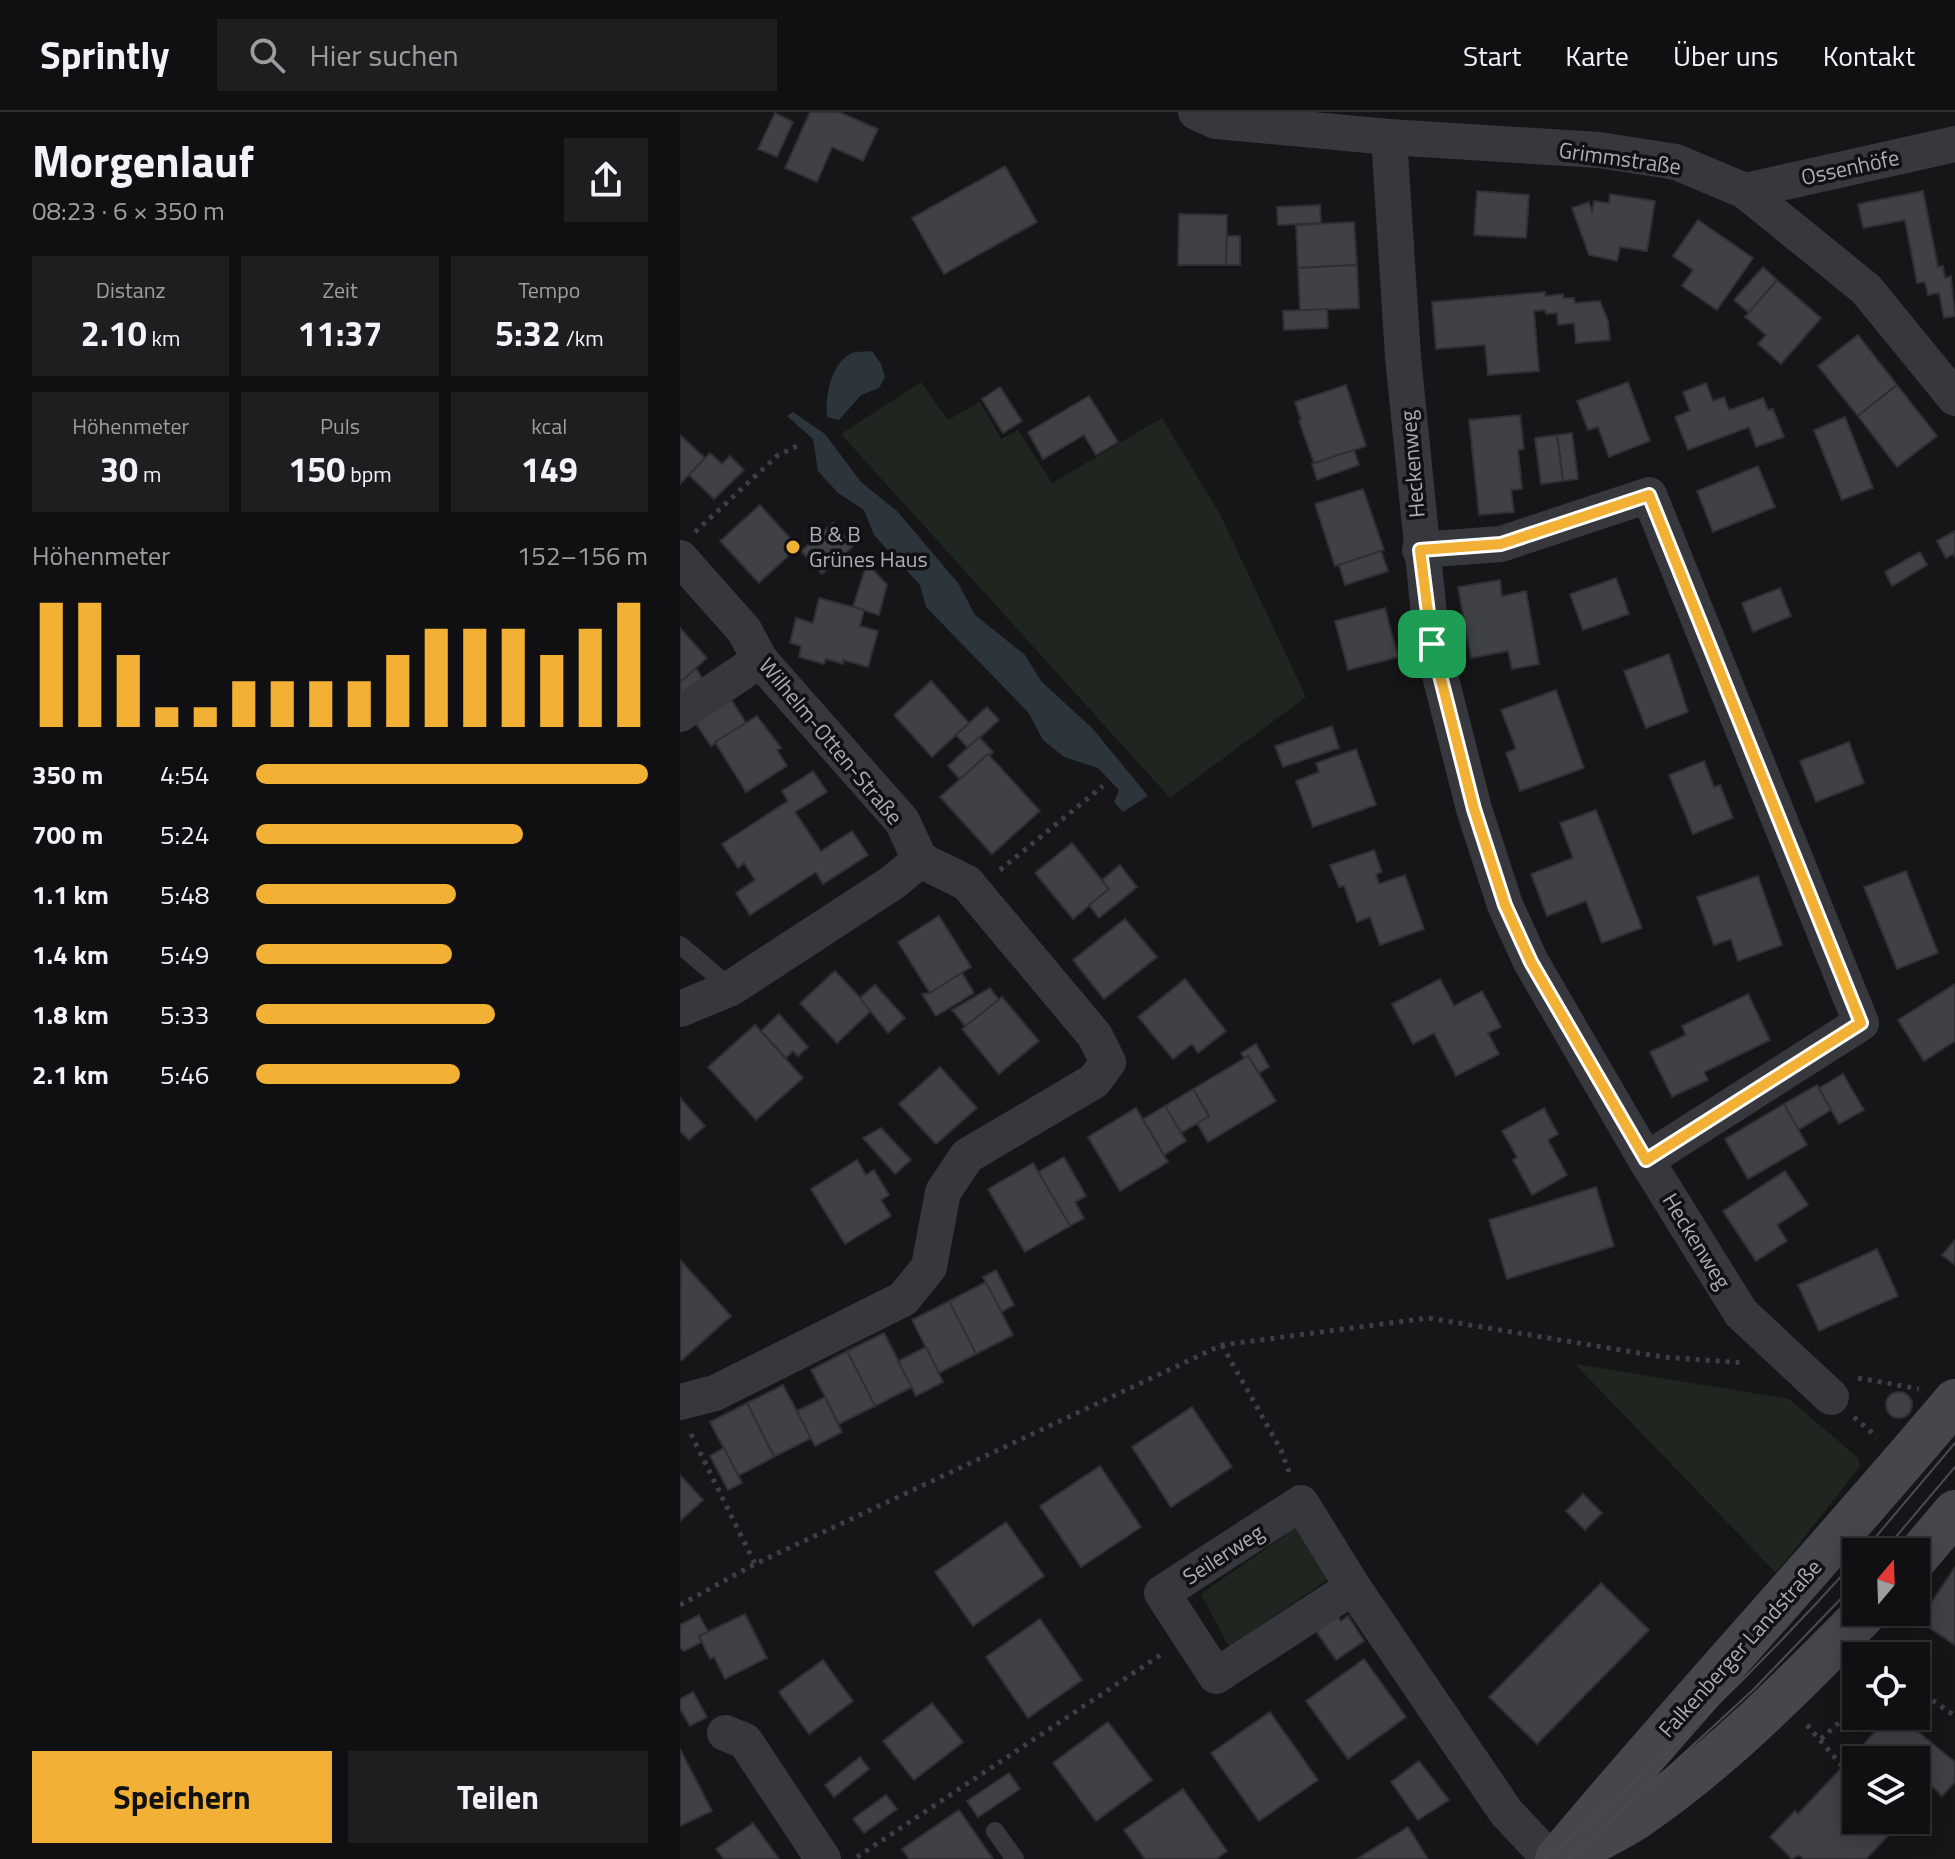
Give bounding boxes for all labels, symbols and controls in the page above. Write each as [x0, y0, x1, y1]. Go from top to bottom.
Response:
search box [217, 19, 777, 91]
text: Sprintly [40, 26, 169, 84]
text: Hier suchen [309, 32, 459, 78]
icon: search [245, 33, 289, 77]
text: Start [1463, 34, 1521, 77]
text: Karte [1565, 34, 1629, 77]
text: Über uns [1673, 34, 1779, 77]
text: Kontakt [1823, 34, 1915, 77]
text: Morgenlauf [32, 127, 254, 194]
street label: Grimmstraße [1557, 133, 1683, 183]
button: share [564, 138, 648, 222]
street label: Ossenhöfe [1798, 140, 1902, 194]
text: 08:23 · 6 × 350 m [32, 191, 225, 230]
text: Distanz [96, 273, 166, 307]
text: Zeit [322, 273, 358, 307]
text: Tempo [518, 273, 580, 307]
text: 2.10 [81, 307, 147, 359]
text: 11:37 [298, 307, 382, 359]
text: 5:32 [495, 307, 561, 359]
text: km [147, 321, 180, 355]
text: /km [561, 321, 604, 355]
text: Höhenmeter [72, 409, 189, 443]
text: Puls [320, 409, 360, 443]
text: kcal [531, 409, 567, 443]
street label: Heckenweg [1390, 409, 1434, 519]
text: 30 [100, 443, 138, 495]
text: 150 [288, 443, 345, 495]
text: 149 [521, 443, 578, 495]
text: m [138, 457, 161, 491]
text: bpm [345, 457, 392, 491]
place label: B & B Grünes Haus [809, 517, 928, 576]
text: Höhenmeter [32, 536, 170, 575]
text: 152–156 m [517, 536, 648, 575]
marker: B & B Grünes Haus [784, 538, 802, 556]
pin [1398, 610, 1466, 678]
icon: arrive [1410, 622, 1454, 666]
street label: Wilhelm-Otten-Straße [751, 650, 911, 832]
text: 350 m [32, 755, 103, 794]
text: 4:54 [160, 755, 209, 794]
text: 700 m [32, 815, 103, 854]
text: 5:24 [160, 815, 209, 854]
text: 1.1 km [32, 875, 109, 914]
text: 5:48 [160, 875, 209, 914]
text: 1.4 km [32, 935, 109, 974]
text: 5:49 [160, 935, 209, 974]
text: 1.8 km [32, 995, 109, 1034]
text: 5:33 [160, 995, 209, 1034]
text: 2.1 km [32, 1055, 109, 1094]
text: 5:46 [160, 1055, 209, 1094]
street label: Heckenweg [1654, 1186, 1740, 1296]
street label: Seilerweg [1176, 1515, 1270, 1593]
north arrow [1842, 1538, 1930, 1626]
map controls [1842, 1538, 1930, 1834]
street label: Falkenberger Landstraße [1650, 1551, 1830, 1745]
button: locate [1842, 1642, 1930, 1730]
button: layers [1842, 1746, 1930, 1834]
button: Speichern [32, 1751, 332, 1843]
button: Teilen [348, 1751, 648, 1843]

